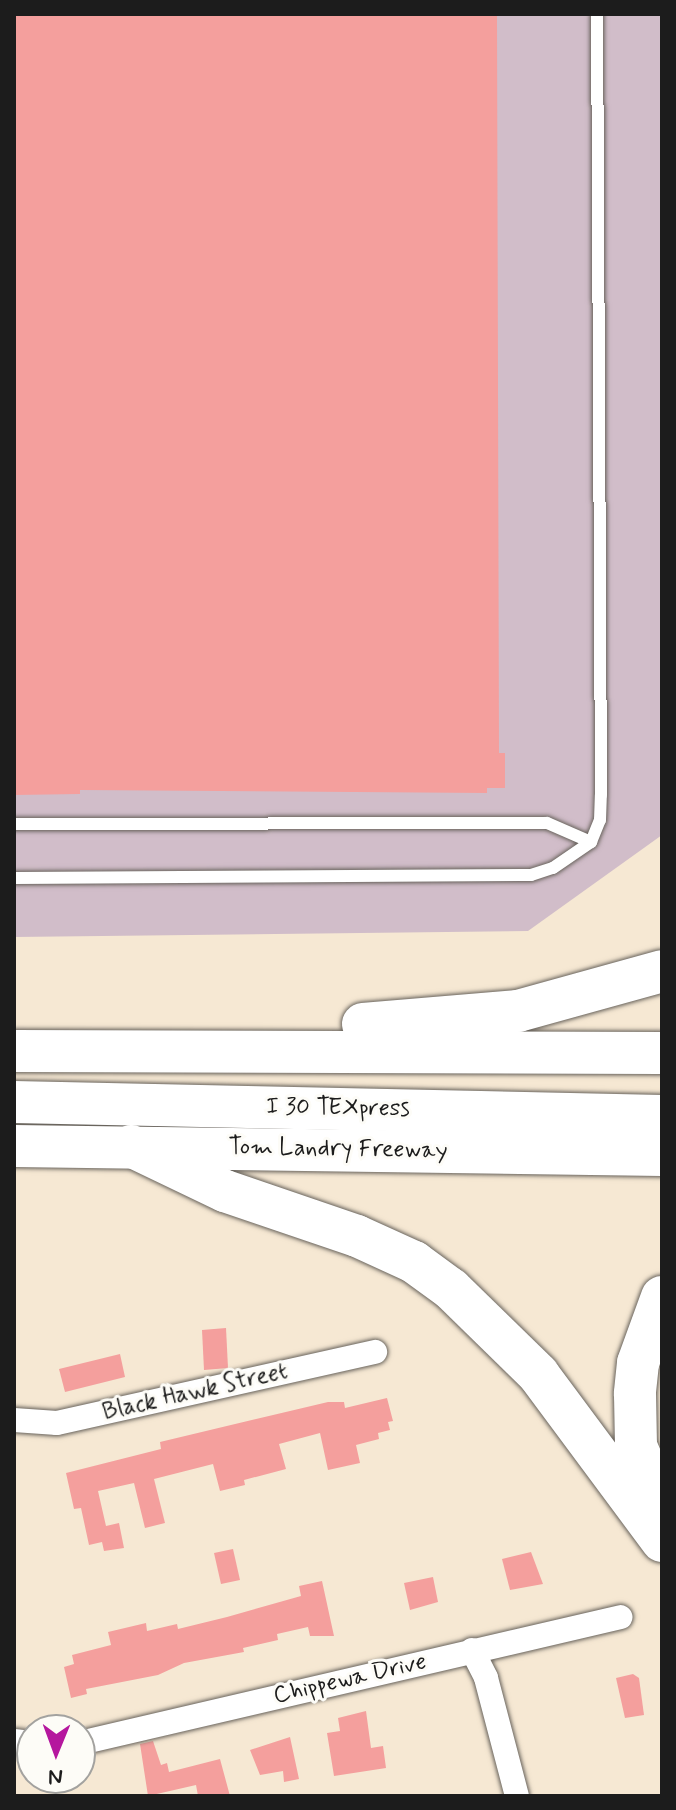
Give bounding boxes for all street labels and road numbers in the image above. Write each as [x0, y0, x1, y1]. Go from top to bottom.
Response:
street label: I 30 TEXpress [266, 1092, 410, 1124]
street label: Tom Landry Freeway [227, 1133, 449, 1165]
street label: Black Hawk Street [98, 1356, 292, 1428]
street label: Chippewa Drive [272, 1648, 428, 1710]

